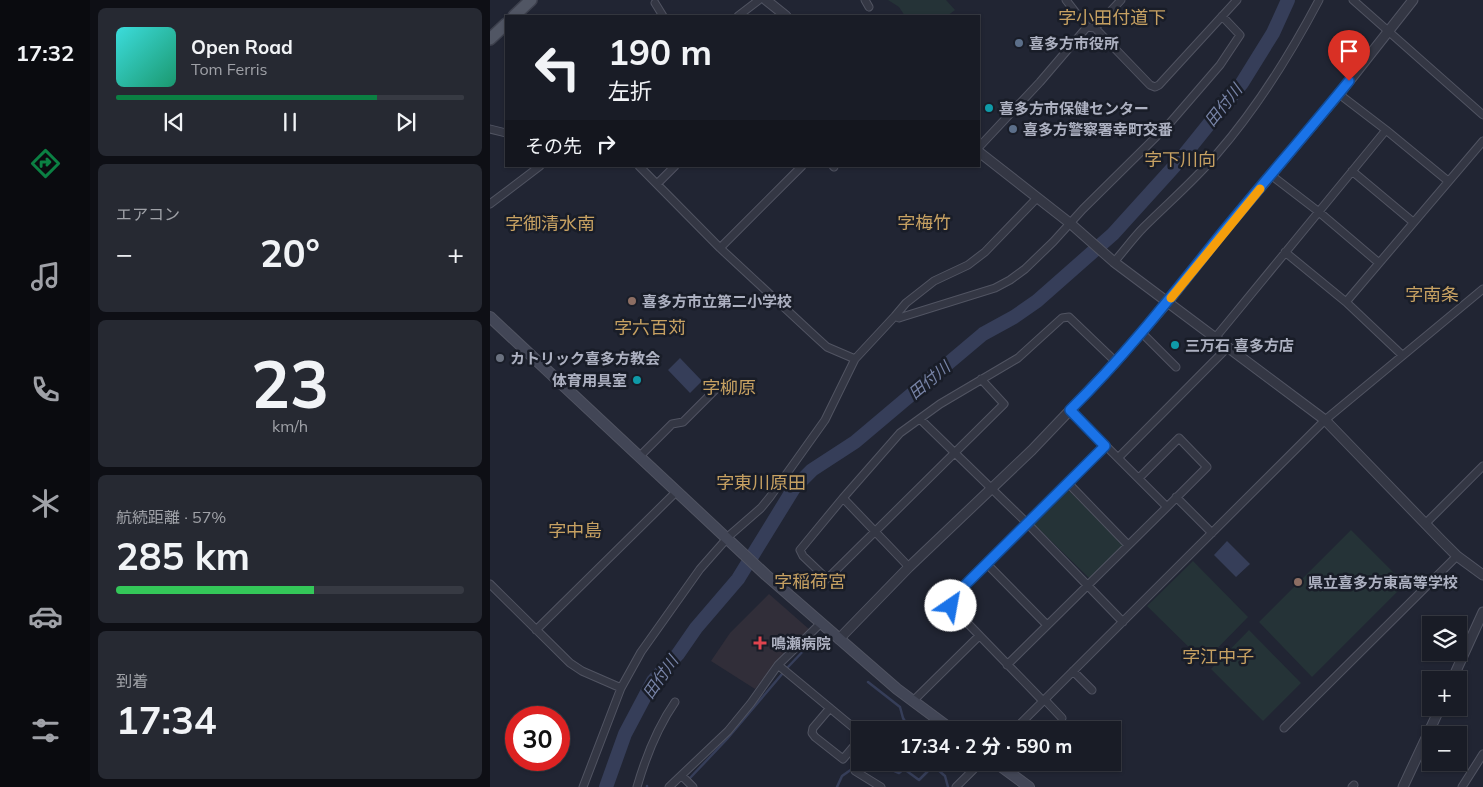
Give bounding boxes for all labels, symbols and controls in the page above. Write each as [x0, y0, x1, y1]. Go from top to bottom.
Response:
district label: 字小田付道下 [1058, 6, 1166, 29]
text: 190 m [608, 30, 712, 74]
pin [1328, 30, 1370, 81]
place label: 喜多方市役所 [1029, 34, 1119, 53]
text: Open Road [191, 35, 293, 59]
icon: left [525, 35, 590, 100]
marker: 喜多方市役所 [1013, 37, 1025, 49]
icon: arrive [1335, 37, 1363, 65]
text: 17:32 [16, 39, 74, 67]
text: Tom Ferris [191, 59, 268, 79]
text: 左折 [608, 77, 652, 105]
water label: 田付川 [1200, 79, 1247, 130]
place label: 喜多方市保健センター [999, 99, 1149, 118]
marker: 喜多方市保健センター [983, 102, 995, 114]
icon: previous [160, 108, 188, 136]
icon: pause [276, 108, 304, 136]
icon: next [392, 108, 420, 136]
place label: 喜多方警察署幸町交番 [1023, 120, 1173, 139]
marker: 喜多方警察署幸町交番 [1007, 123, 1019, 135]
icon: right [592, 130, 620, 158]
text: その先 [525, 134, 582, 158]
icon: directions [28, 146, 63, 181]
district label: 字下川向 [1144, 148, 1216, 171]
text: エアコン [116, 204, 180, 224]
district label: 字梅竹 [897, 211, 951, 234]
district label: 字御清水南 [505, 212, 595, 235]
text: 20° [260, 229, 320, 277]
text: − [116, 236, 133, 271]
text: + [447, 236, 464, 271]
icon: music [28, 259, 63, 294]
district label: 字南条 [1405, 283, 1459, 306]
place label: 喜多方市立第二小学校 [642, 292, 792, 311]
marker: 喜多方市立第二小学校 [626, 295, 638, 307]
district label: 字六百苅 [614, 316, 686, 339]
place label: 三万石 喜多方店 [1185, 336, 1294, 355]
marker: 三万石 喜多方店 [1169, 339, 1181, 351]
text: 23 [251, 343, 329, 424]
place label: カトリック喜多方教会 [510, 349, 660, 368]
marker: カトリック喜多方教会 [494, 352, 506, 364]
water label: 田付川 [904, 356, 955, 403]
place label: 体育用具室 [552, 371, 627, 390]
icon: phone [28, 372, 63, 407]
marker: 体育用具室 [631, 374, 643, 386]
district label: 字柳原 [702, 376, 756, 399]
text: km/h [272, 416, 308, 436]
district label: 字東川原田 [716, 471, 806, 494]
icon: climate [28, 486, 63, 521]
text: 航続距離 · 57% [116, 507, 226, 527]
district label: 字中島 [548, 519, 602, 542]
text: 285 km [116, 532, 250, 580]
district label: 字稲荷宮 [774, 570, 846, 593]
place label: 県立喜多方東高等学校 [1308, 573, 1458, 592]
marker: 県立喜多方東高等学校 [1292, 576, 1304, 588]
position arrow [924, 579, 976, 631]
icon: car [28, 599, 63, 634]
map controls [1422, 616, 1467, 771]
button: layers [1422, 616, 1467, 661]
place label: 鳴瀬病院 [771, 634, 831, 653]
marker: 鳴瀬病院 [753, 636, 767, 650]
district label: 字江中子 [1182, 645, 1254, 668]
water label: 田付川 [638, 650, 683, 702]
text: 到着 [116, 671, 148, 691]
button: + [1422, 671, 1467, 716]
text: 17:34 [116, 696, 217, 744]
speed limit sign: 30 [505, 706, 570, 771]
icon: filters [28, 713, 63, 748]
button: − [1422, 726, 1467, 771]
text: 17:34 · 2 分 · 590 m [900, 734, 1072, 758]

